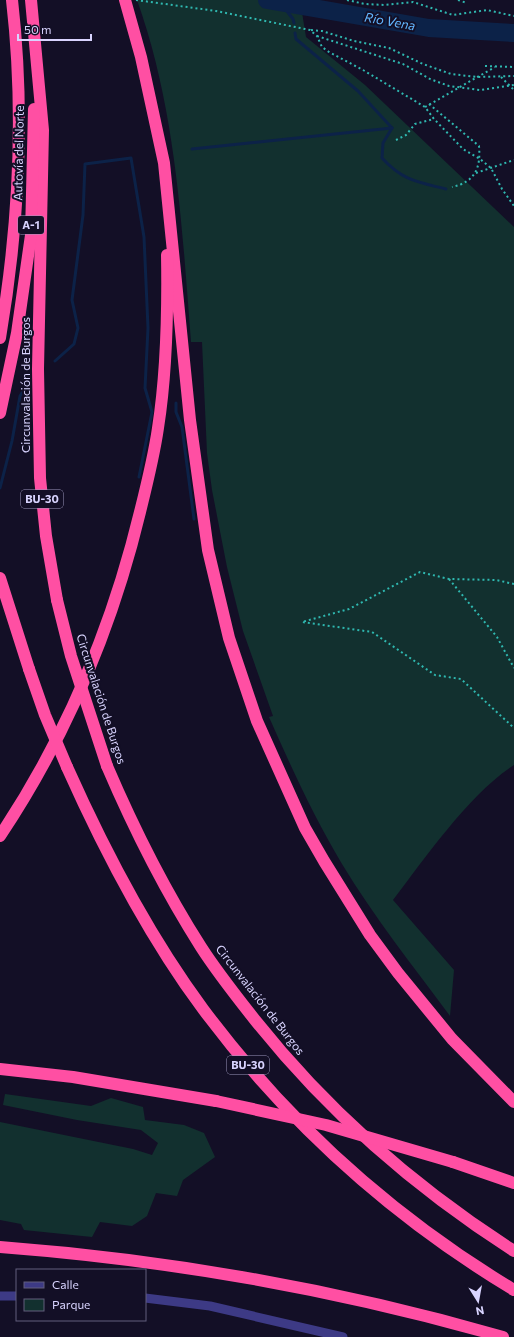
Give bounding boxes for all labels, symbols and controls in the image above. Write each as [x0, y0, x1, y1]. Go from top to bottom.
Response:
water label: Río Vena [363, 9, 417, 33]
scale bar [18, 16, 91, 42]
text: 50 m [24, 22, 52, 36]
street label: Autovía del Norte [10, 105, 26, 201]
road number: A-1 [18, 216, 44, 234]
street label: Circunvalación de Burgos [18, 317, 32, 453]
road number: BU-30 [21, 490, 63, 508]
street label: Circunvalación de Burgos [74, 632, 130, 766]
street label: Circunvalación de Burgos [213, 942, 308, 1057]
road number: BU-30 [227, 1056, 269, 1074]
legend [16, 1269, 146, 1321]
text: Calle [52, 1277, 79, 1291]
north arrow [458, 1281, 498, 1321]
text: Parque [52, 1297, 90, 1311]
text: N [475, 1304, 485, 1318]

